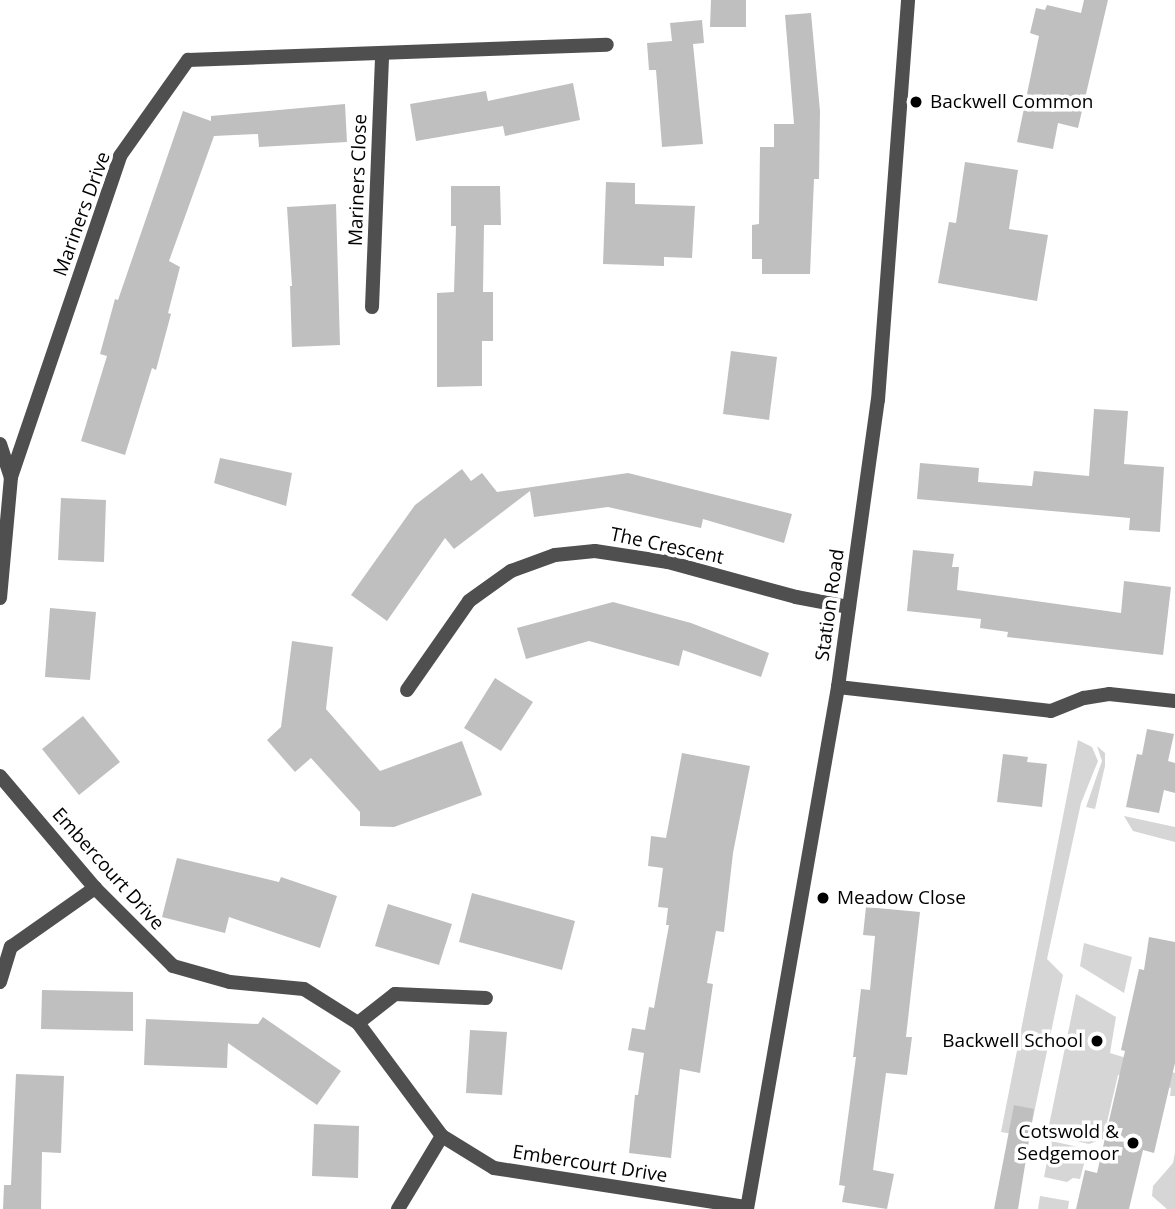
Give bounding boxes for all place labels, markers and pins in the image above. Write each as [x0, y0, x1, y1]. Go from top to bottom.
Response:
place label: Backwell Common [930, 91, 1093, 113]
marker: Backwell Common [908, 94, 924, 110]
place label: Meadow Close [837, 887, 966, 909]
marker: Meadow Close [815, 890, 831, 906]
place label: Backwell School [942, 1030, 1083, 1052]
marker: Backwell School [1089, 1033, 1105, 1049]
place label: Cotswold & Sedgemoor [1017, 1121, 1119, 1165]
marker: Cotswold & Sedgemoor [1125, 1135, 1141, 1151]

